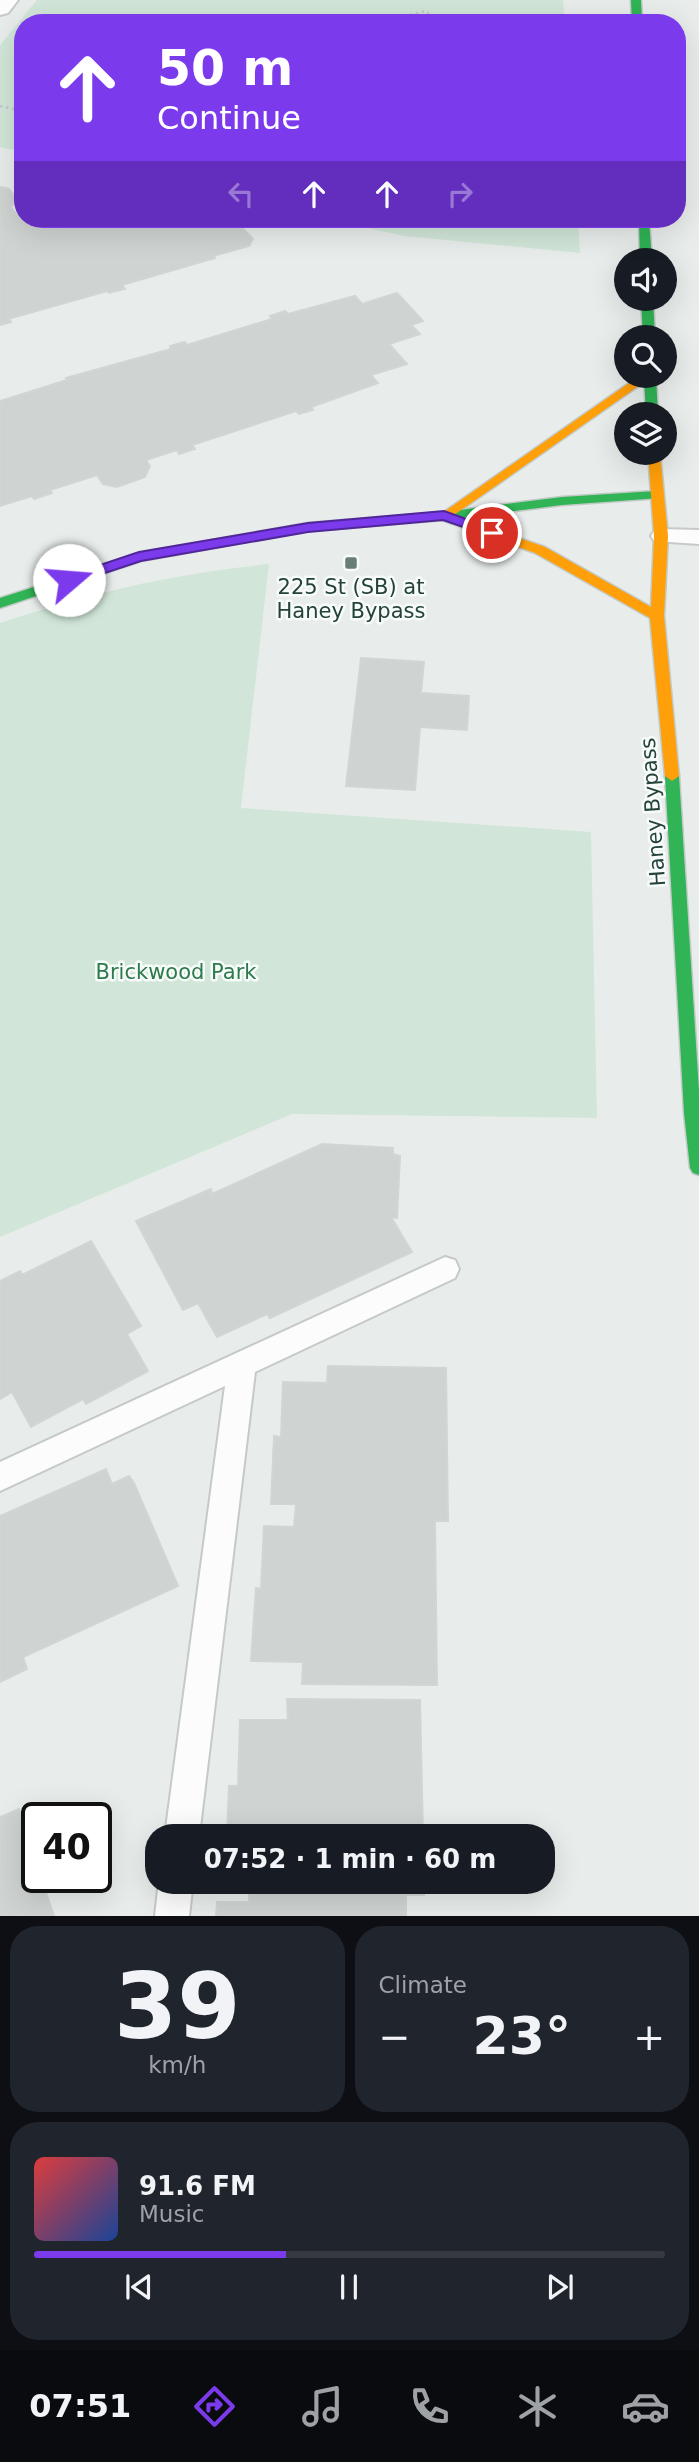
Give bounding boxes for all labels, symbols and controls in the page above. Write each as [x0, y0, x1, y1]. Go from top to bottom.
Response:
text: 50 m [157, 40, 293, 97]
icon: ahead [42, 42, 133, 133]
text: Continue [157, 99, 301, 137]
icon: left [222, 175, 260, 213]
icon: ahead [295, 175, 333, 213]
icon: ahead [368, 175, 406, 213]
icon: right [441, 175, 479, 213]
map controls [614, 248, 677, 465]
button: sound [614, 248, 677, 311]
button: search [614, 325, 677, 388]
button: layers [614, 402, 677, 465]
pin [462, 503, 522, 563]
icon: arrive [473, 514, 511, 552]
position arrow [32, 543, 106, 617]
marker: 225 St (SB) at Haney Bypass [343, 555, 359, 571]
place label: 225 St (SB) at Haney Bypass [277, 575, 425, 623]
street label: Haney Bypass [636, 737, 670, 887]
park label: Brickwood Park [96, 960, 257, 984]
speed limit sign: 40 [21, 1802, 112, 1893]
text: 07:52 · 1 min · 60 m [204, 1844, 496, 1874]
text: 39 [114, 1954, 241, 2059]
text: Climate [379, 1972, 467, 1998]
text: 23° [473, 2006, 571, 2066]
text: − [379, 2015, 410, 2059]
text: + [633, 2015, 665, 2059]
text: km/h [148, 2052, 206, 2078]
text: 91.6 FM [139, 2171, 256, 2201]
text: Music [139, 2201, 204, 2227]
icon: previous [120, 2268, 158, 2306]
icon: pause [330, 2268, 368, 2306]
icon: next [541, 2268, 579, 2306]
icon: directions [190, 2382, 239, 2431]
icon: music [298, 2382, 347, 2431]
icon: phone [405, 2382, 454, 2431]
icon: climate [513, 2382, 562, 2431]
icon: car [621, 2382, 670, 2431]
text: 07:51 [29, 2387, 131, 2425]

